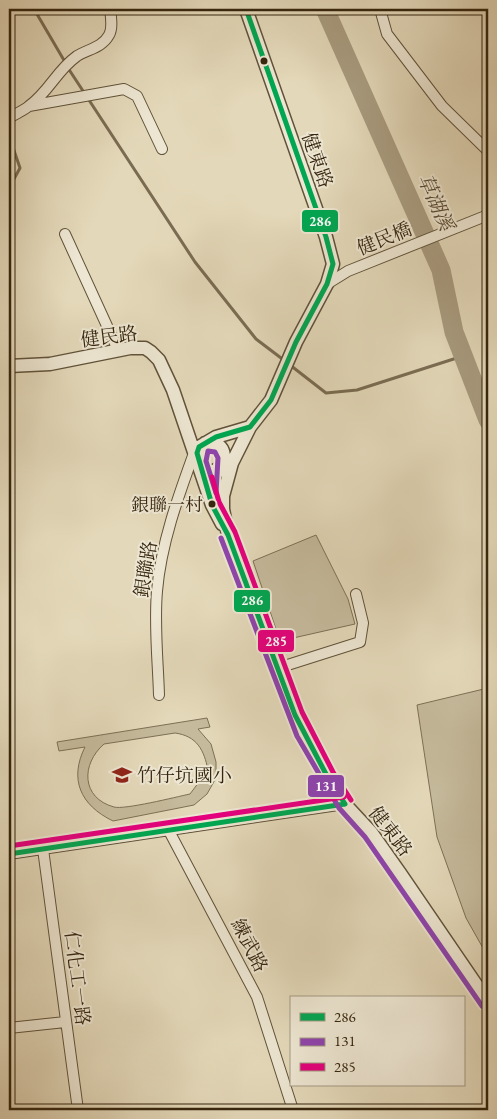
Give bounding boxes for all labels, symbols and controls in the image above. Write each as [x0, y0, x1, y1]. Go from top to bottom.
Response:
unlabelled marker [259, 56, 269, 66]
street label: 健東路 [296, 129, 339, 191]
water label: 草湖溪 [412, 169, 461, 237]
line badge: 286 [301, 209, 339, 233]
text: 286 [309, 212, 332, 230]
street label: 健民橋 [353, 216, 415, 261]
street label: 健民路 [79, 321, 139, 352]
place label: 銀聯一村 [131, 493, 203, 516]
marker: 銀聯一村 [207, 499, 217, 509]
street label: 銀聯路 [129, 539, 162, 599]
line badge: 286 [233, 589, 271, 613]
text: 286 [241, 591, 264, 609]
line badge: 285 [257, 629, 295, 653]
text: 285 [265, 632, 287, 650]
place label: 竹仔坑國小 [137, 763, 232, 788]
school or university icon: 竹仔坑國小 [111, 764, 133, 786]
line badge: 131 [307, 774, 345, 798]
text: 131 [315, 777, 337, 795]
street label: 健東路 [363, 801, 418, 861]
street label: 練武路 [225, 914, 274, 976]
street label: 仁化工一路 [59, 929, 96, 1027]
legend [290, 996, 464, 1086]
text: 286 [334, 1007, 356, 1026]
text: 131 [334, 1031, 356, 1050]
text: 285 [334, 1057, 356, 1076]

